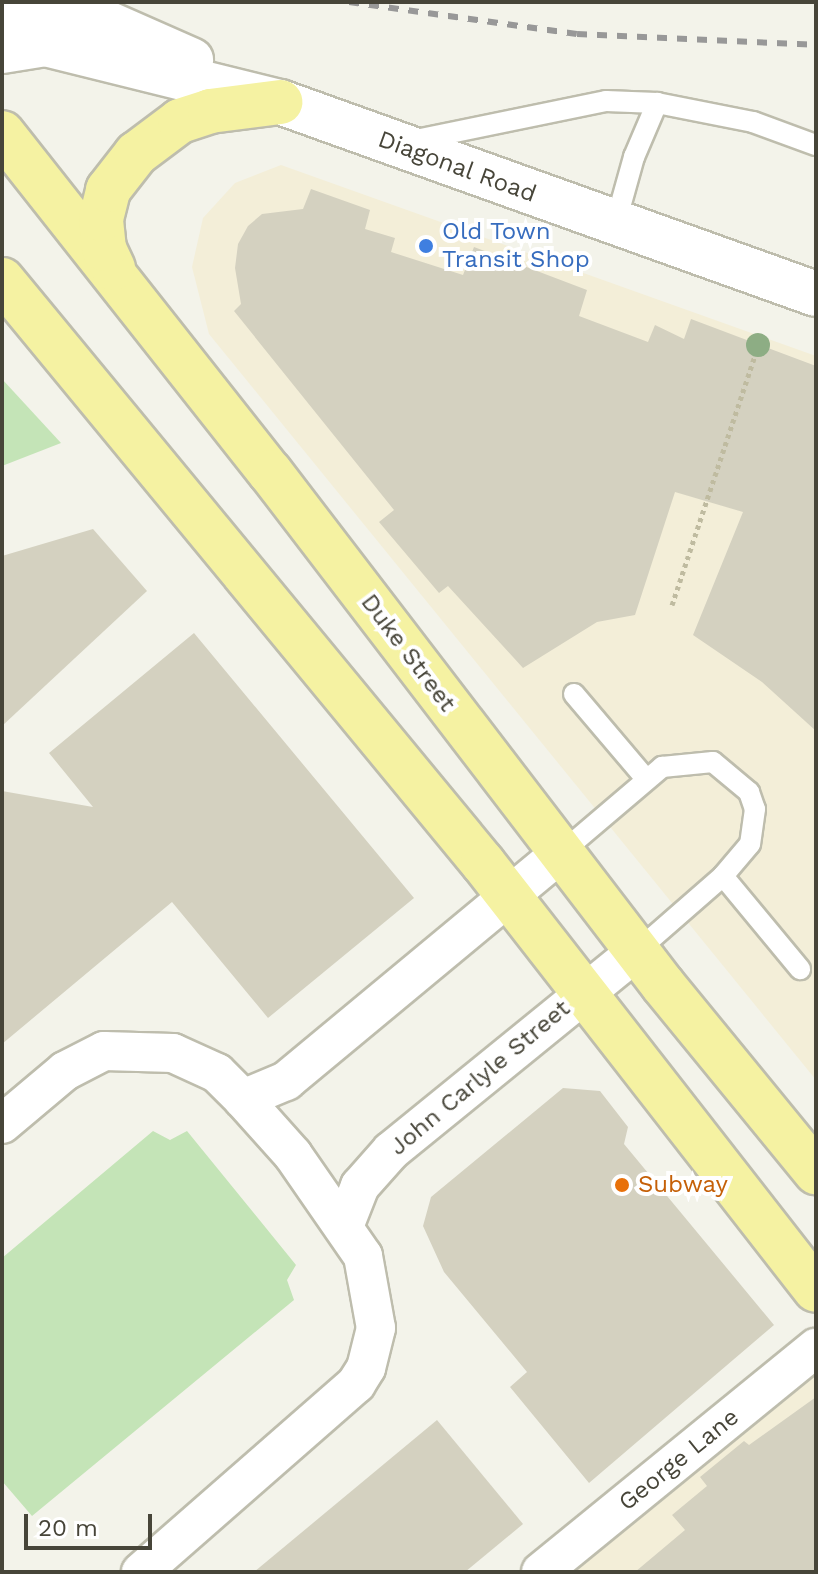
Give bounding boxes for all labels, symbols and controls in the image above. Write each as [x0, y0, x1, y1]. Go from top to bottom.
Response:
street label: Diagonal Road [374, 125, 540, 209]
place label: Old Town Transit Shop [442, 218, 590, 274]
marker: Old Town Transit Shop [417, 237, 435, 255]
street label: Duke Street [355, 589, 461, 717]
street label: John Carlyle Street [384, 994, 576, 1162]
place label: Subway [638, 1171, 728, 1199]
marker: Subway [613, 1176, 631, 1194]
street label: George Lane [613, 1403, 745, 1517]
scale bar [28, 1498, 156, 1548]
text: 20 m [38, 1514, 98, 1542]

